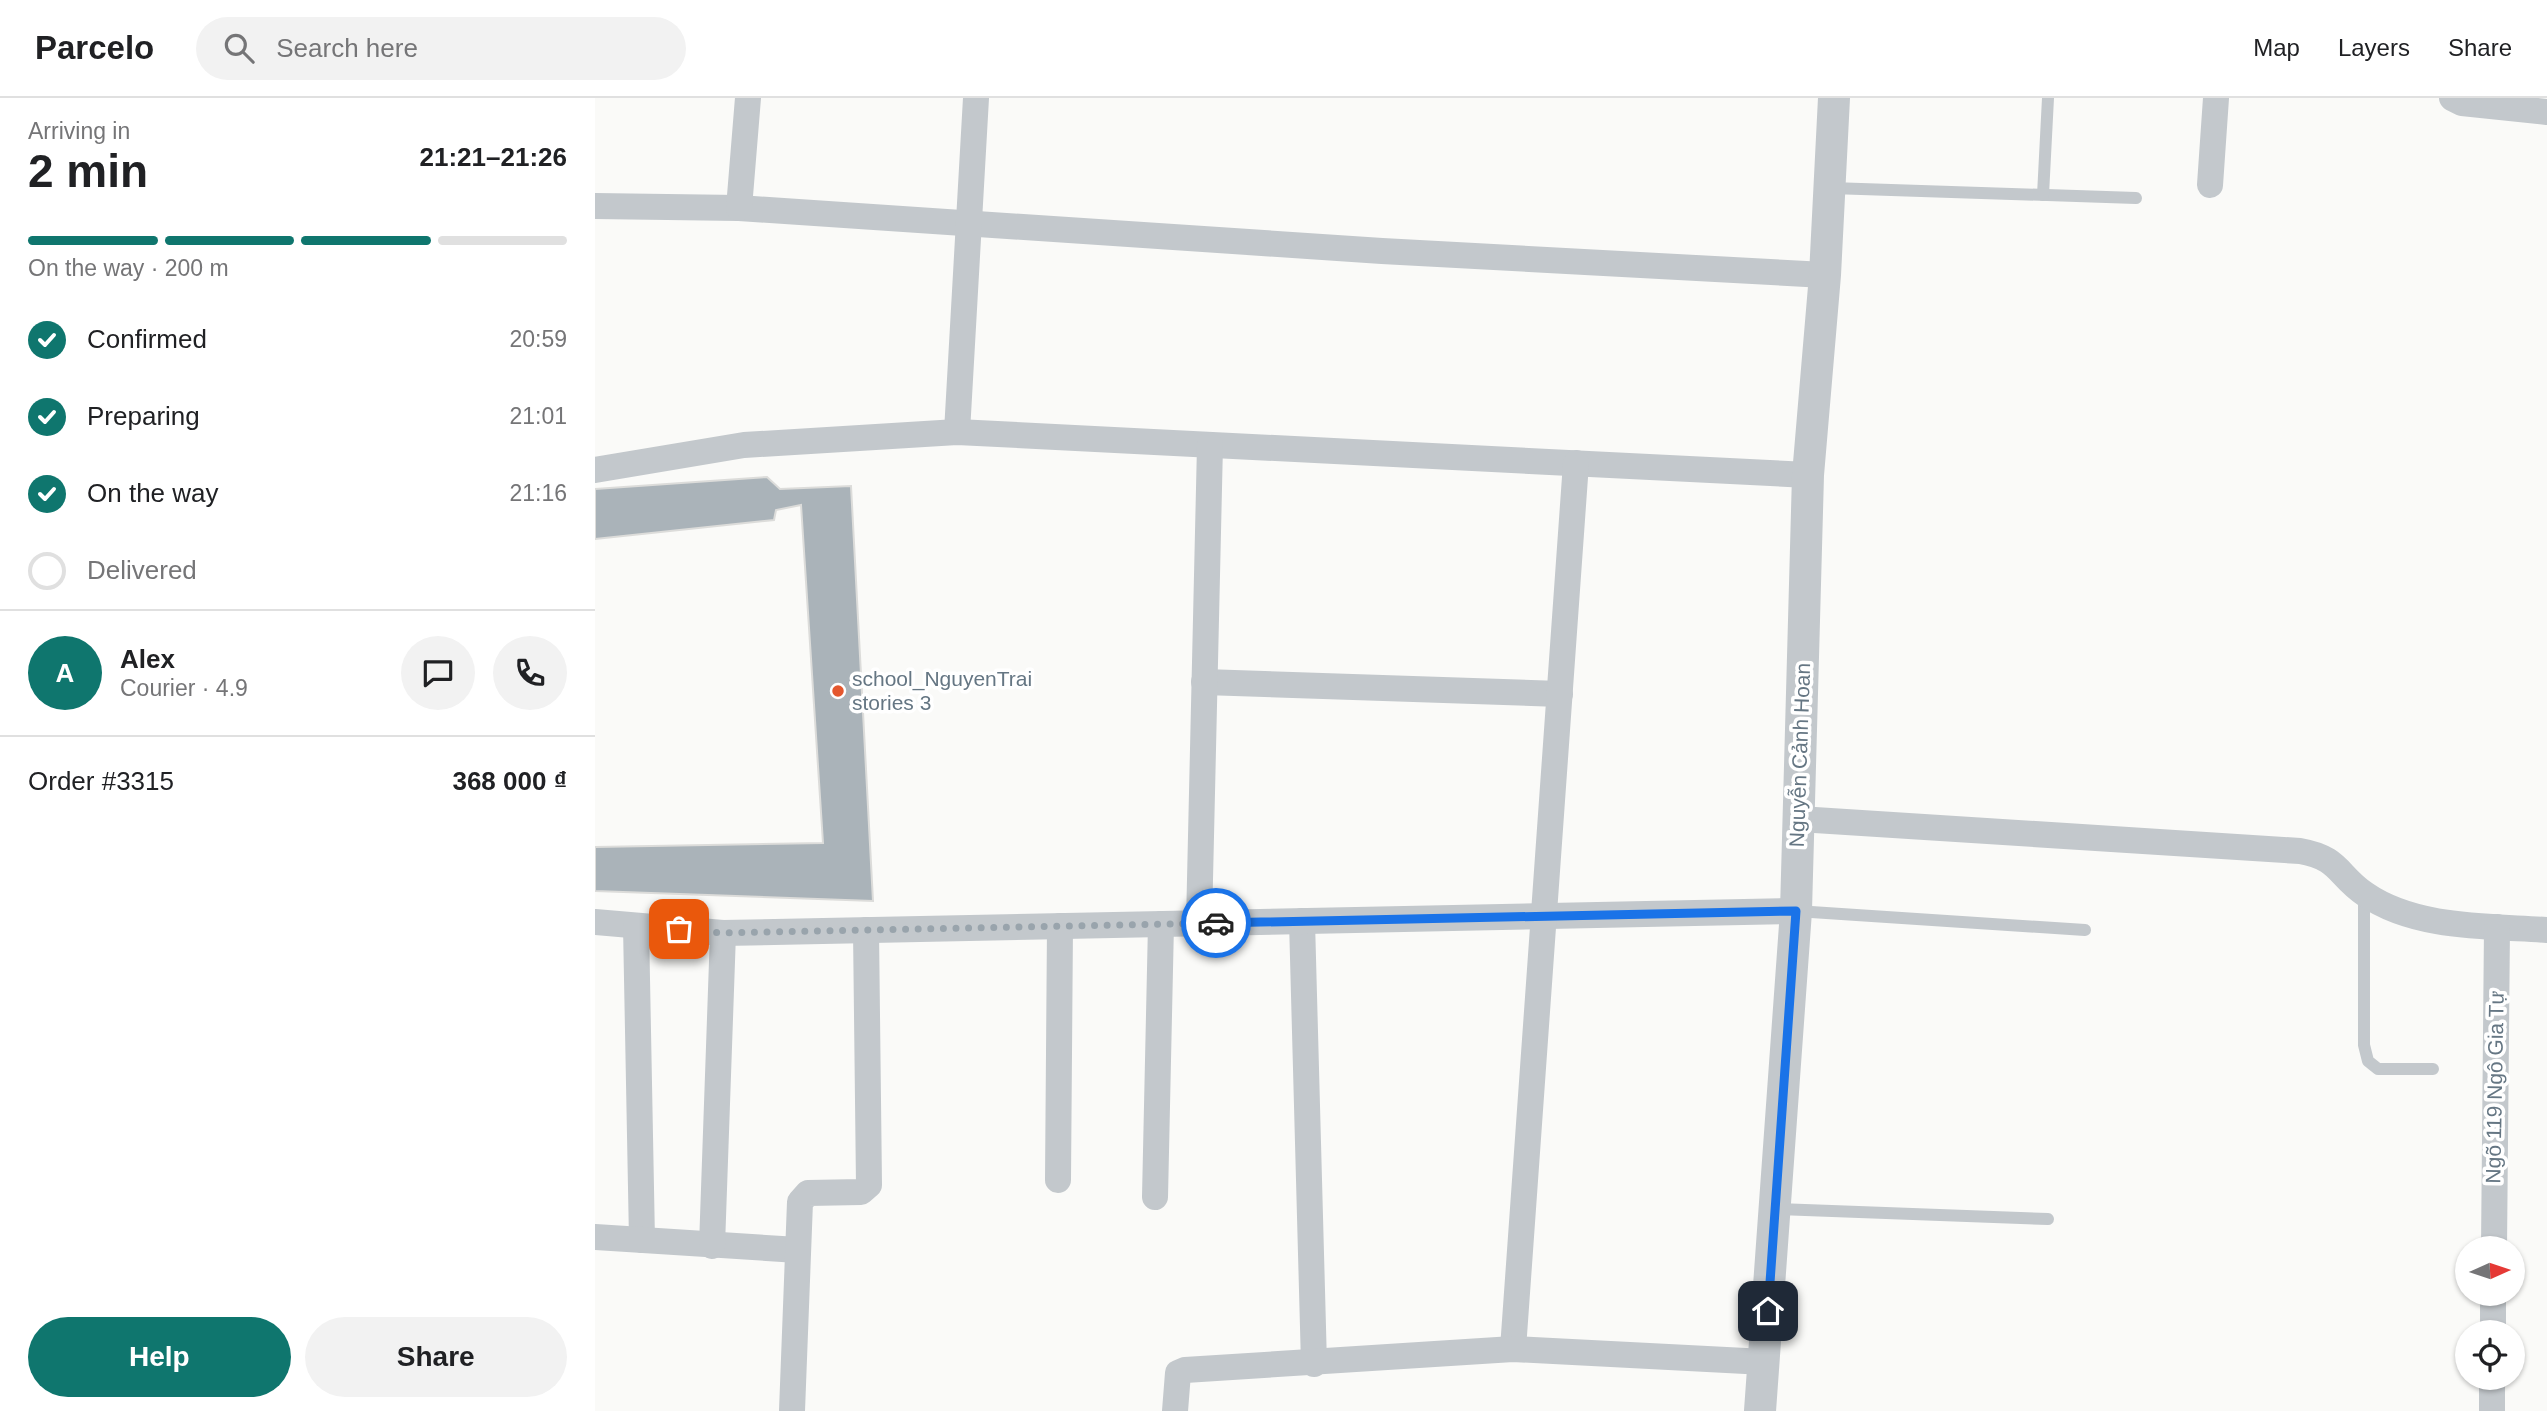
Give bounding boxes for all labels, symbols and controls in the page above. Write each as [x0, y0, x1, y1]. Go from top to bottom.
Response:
search box [196, 17, 686, 80]
text: Parcelo [35, 29, 154, 66]
icon: search [220, 29, 258, 67]
text: Search here [276, 33, 418, 63]
text: Map [2253, 34, 2300, 61]
text: Layers [2338, 34, 2410, 61]
text: Share [2448, 34, 2512, 61]
text: Arriving in [28, 118, 130, 144]
text: 21:21–21:26 [420, 142, 567, 172]
text: 2 min [28, 145, 148, 197]
text: On the way · 200 m [28, 255, 229, 281]
icon: check [28, 321, 66, 359]
text: Confirmed [87, 324, 207, 354]
text: 20:59 [509, 326, 567, 352]
icon: check [28, 398, 66, 436]
text: Preparing [87, 401, 200, 431]
text: 21:01 [509, 403, 567, 429]
icon: check [28, 475, 66, 513]
text: On the way [87, 478, 219, 508]
text: 21:16 [509, 480, 567, 506]
text: Delivered [87, 555, 197, 585]
button: chat [401, 636, 475, 710]
button: phone [493, 636, 567, 710]
text: Alex [120, 644, 175, 674]
text: A [56, 658, 74, 688]
street label: Nguyễn Cảnh Hoan [1785, 662, 1814, 848]
place label: school_NguyenTrai stories 3 [852, 667, 1032, 714]
text: Courier · 4.9 [120, 675, 248, 701]
marker: school_NguyenTrai stories 3 [830, 683, 846, 699]
text: Order #3315 [28, 766, 174, 796]
text: 368 000 ₫ [452, 766, 567, 796]
courier [1181, 888, 1251, 958]
pin [649, 899, 709, 959]
icon: car [1197, 904, 1235, 942]
icon: bag [660, 910, 698, 948]
street label: Ngõ 119 Ngô Gia Tự [2481, 990, 2508, 1184]
north arrow [2455, 1236, 2525, 1306]
map controls [2455, 1236, 2525, 1390]
pin [1738, 1281, 1798, 1341]
icon: home [1749, 1292, 1787, 1330]
button: Help [28, 1317, 291, 1397]
button: Share [305, 1317, 567, 1397]
button: locate [2455, 1320, 2525, 1390]

